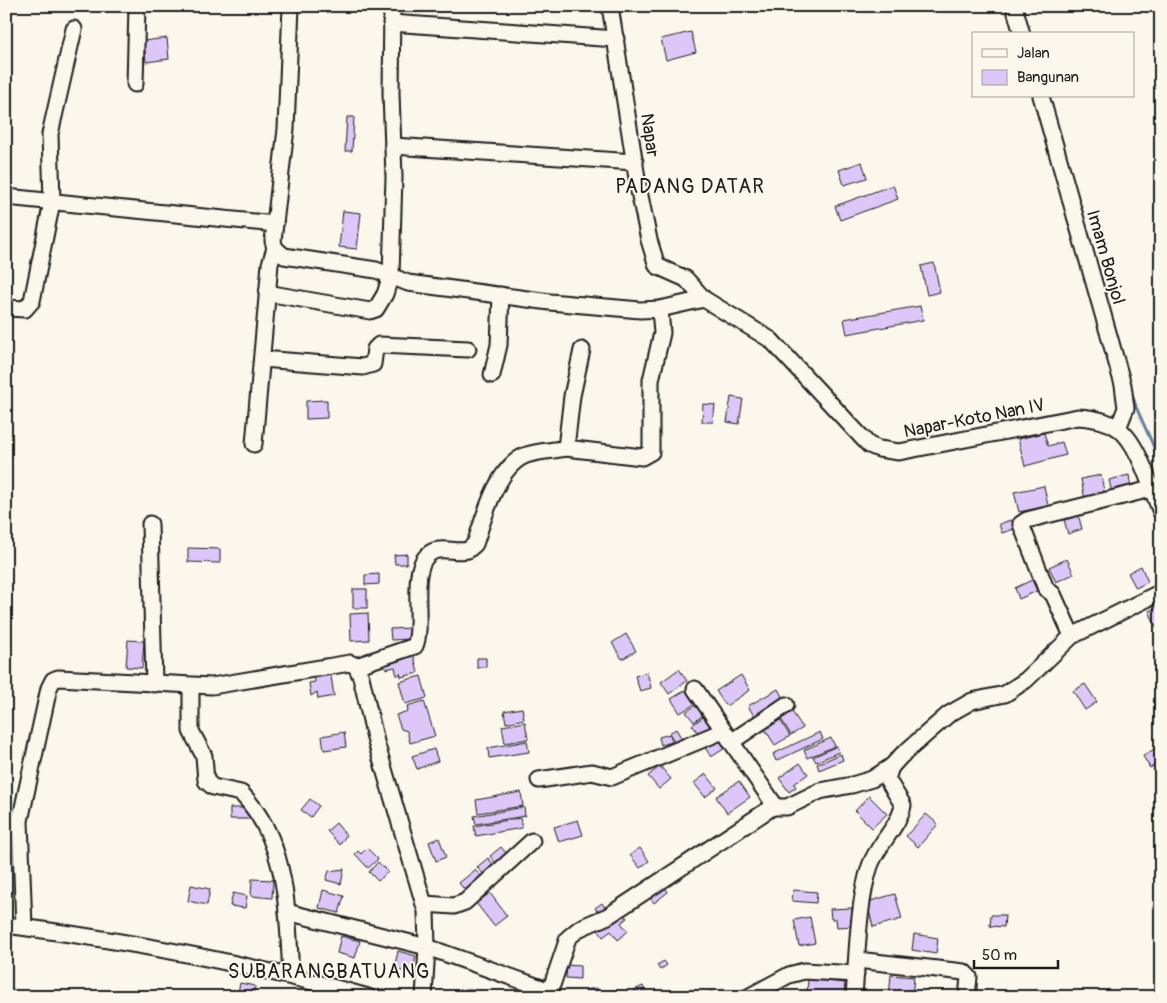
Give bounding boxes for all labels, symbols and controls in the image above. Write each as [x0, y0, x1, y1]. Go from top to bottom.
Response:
legend [972, 32, 1134, 98]
text: Jalan [1017, 44, 1050, 63]
text: Bangunan [1017, 68, 1079, 87]
street label: Napar [635, 112, 664, 159]
district label: PADANG DATAR [615, 174, 765, 199]
street label: Imam Bonjol [1081, 207, 1130, 307]
street label: Napar-Koto Nan IV [902, 394, 1046, 443]
scale bar [974, 938, 1058, 970]
text: 50 m [982, 946, 1017, 965]
district label: SUBARANGBATUANG [228, 959, 430, 984]

